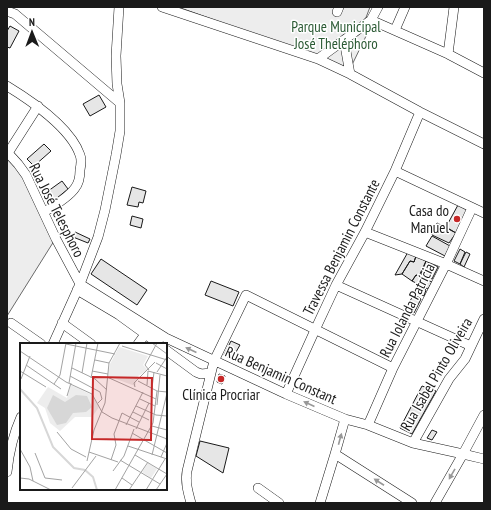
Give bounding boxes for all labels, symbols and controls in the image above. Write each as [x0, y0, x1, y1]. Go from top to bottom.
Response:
north arrow [12, 12, 52, 52]
text: N [29, 15, 35, 29]
park label: Parque Municipal José Theléphoro [291, 17, 381, 53]
street label: Rua José Telesphoro [25, 160, 89, 260]
street label: Travessa Benjamin Constante [298, 176, 384, 318]
place label: Casa do Manuel [409, 201, 450, 237]
marker: Casa do Manuel [452, 214, 462, 224]
street label: Rua Iolanda Patrícia [375, 260, 439, 360]
street label: Rua Isabel Pinto Oliveira [396, 314, 476, 434]
street label: Rua Benjamin Constant [222, 342, 340, 408]
inset map [20, 343, 167, 490]
one-way arrow [185, 347, 197, 353]
marker: Clínica Procriar [216, 374, 226, 384]
place label: Clínica Procriar [182, 385, 261, 404]
one-way arrow [304, 401, 315, 407]
one-way arrow [337, 433, 343, 445]
one-way arrow [448, 468, 455, 480]
one-way arrow [374, 478, 384, 486]

